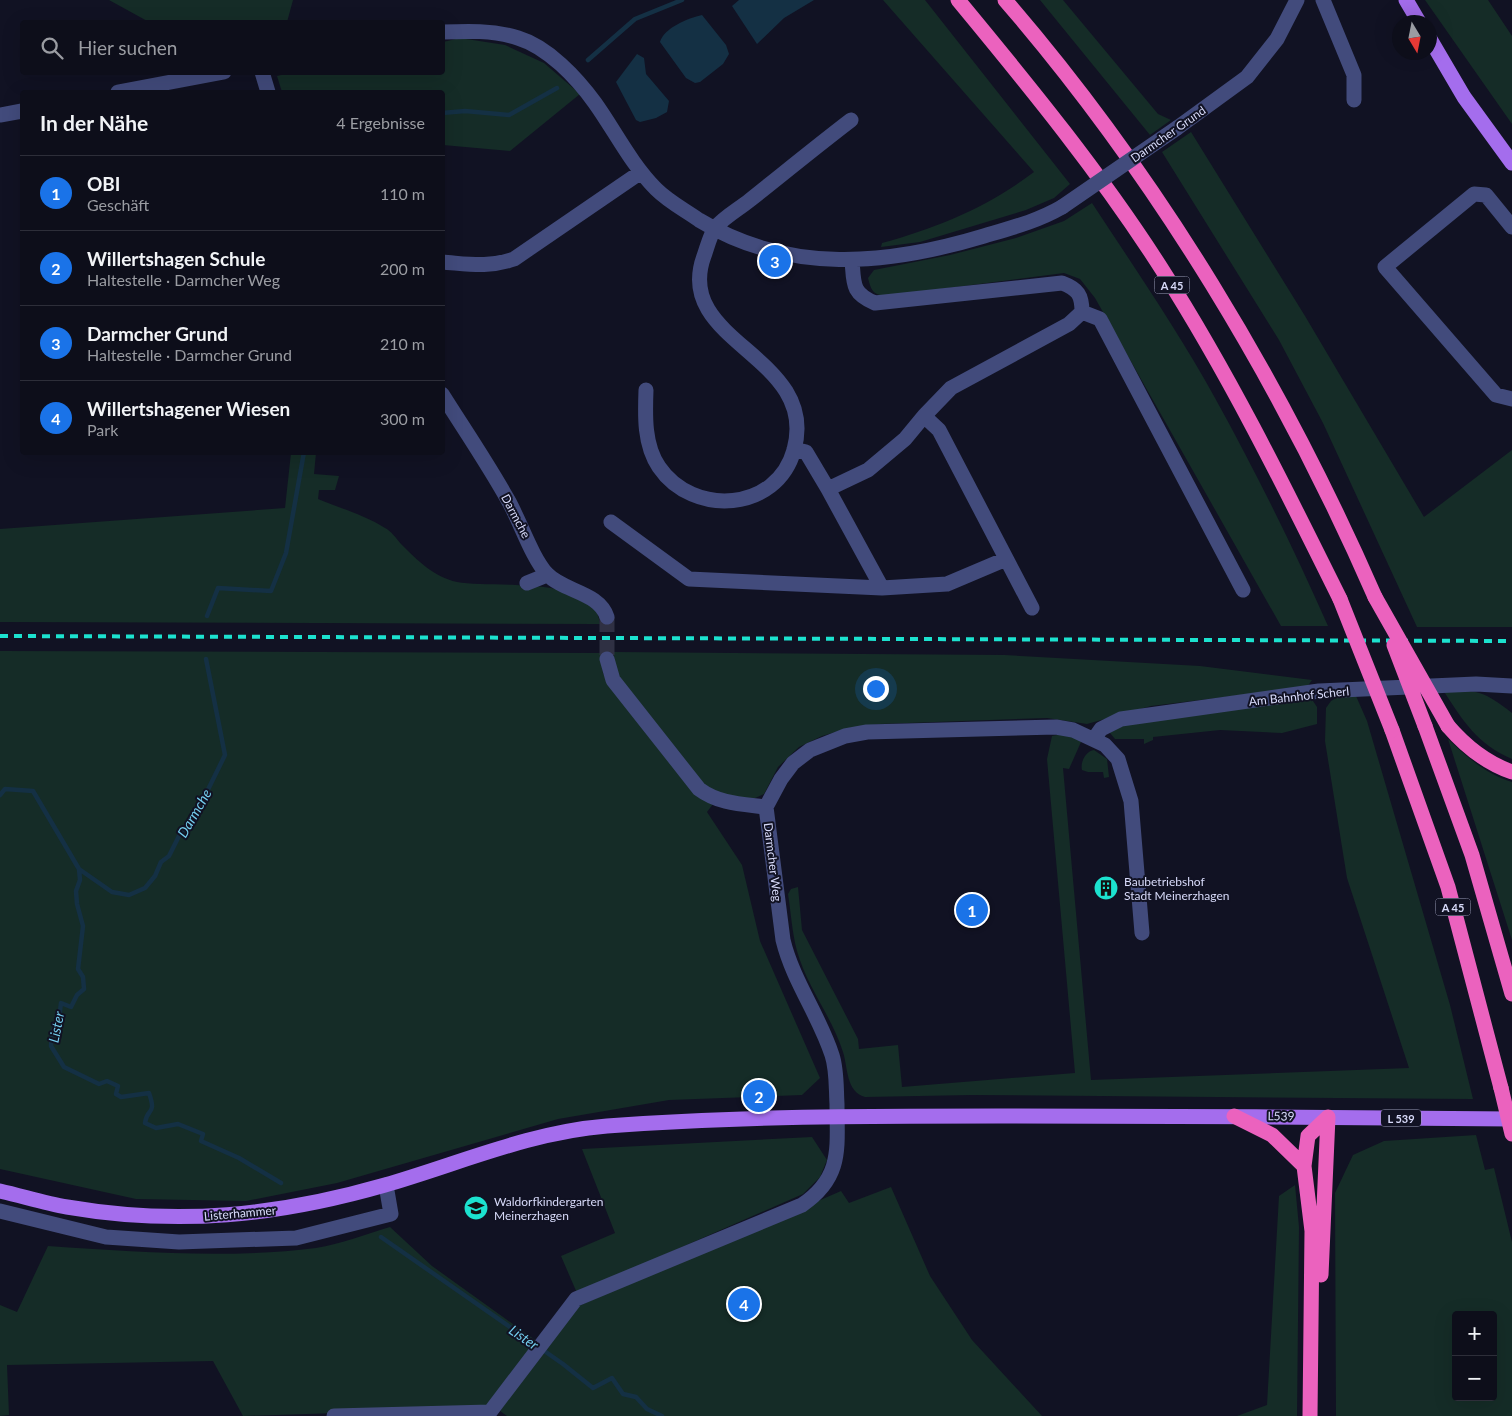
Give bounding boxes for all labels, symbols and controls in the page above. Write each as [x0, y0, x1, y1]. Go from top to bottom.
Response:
north arrow [1392, 15, 1437, 60]
search box [20, 20, 445, 75]
icon: search [38, 34, 66, 62]
text: Hier suchen [78, 36, 177, 59]
street label: Darmcher Grund [1128, 103, 1208, 165]
text: In der Nähe [40, 110, 148, 135]
text: 4 Ergebnisse [336, 113, 425, 132]
text: OBI [87, 172, 121, 195]
text: 1 [51, 184, 61, 203]
text: 110 m [380, 184, 425, 203]
text: Geschäft [87, 195, 149, 214]
pin: 3 [759, 242, 791, 280]
text: Willertshagen Schule [87, 247, 265, 270]
text: 2 [51, 259, 61, 278]
text: 200 m [380, 259, 425, 278]
text: Haltestelle · Darmcher Weg [87, 270, 280, 289]
road number: A 45 [1154, 276, 1190, 294]
text: Darmcher Grund [87, 322, 228, 345]
text: 3 [51, 334, 61, 353]
text: 210 m [380, 334, 425, 353]
text: Haltestelle · Darmcher Grund [87, 345, 292, 364]
text: Willertshagener Wiesen [87, 397, 290, 420]
text: 4 [51, 409, 61, 428]
text: 300 m [380, 409, 425, 428]
text: Park [87, 420, 118, 439]
street label: Darmche [498, 491, 534, 541]
your location [863, 676, 889, 702]
street label: Am Bahnhof Scherl [1248, 683, 1350, 709]
water label: Darmche [173, 785, 215, 840]
street label: Darmcher Weg [761, 822, 785, 902]
place label: Baubetriebshof Stadt Meinerzhagen [1124, 874, 1229, 903]
building icon: Baubetriebshof Stadt Meinerzhagen [1093, 875, 1119, 901]
pin: 1 [956, 891, 988, 929]
road number: A 45 [1436, 899, 1470, 916]
water label: Lister [45, 1010, 67, 1044]
pin: 2 [743, 1077, 775, 1115]
street label: L539 [1267, 1108, 1295, 1124]
road number: L 539 [1381, 1110, 1421, 1126]
place label: Waldorfkindergarten Meinerzhagen [494, 1194, 604, 1223]
school or university icon: Waldorfkindergarten Meinerzhagen [463, 1195, 489, 1221]
street label: Listerhammer [203, 1202, 277, 1224]
pin: 4 [728, 1285, 760, 1323]
map controls [1452, 1311, 1497, 1401]
button: + [1452, 1311, 1497, 1356]
water label: Lister [506, 1321, 542, 1353]
button: − [1452, 1356, 1497, 1401]

